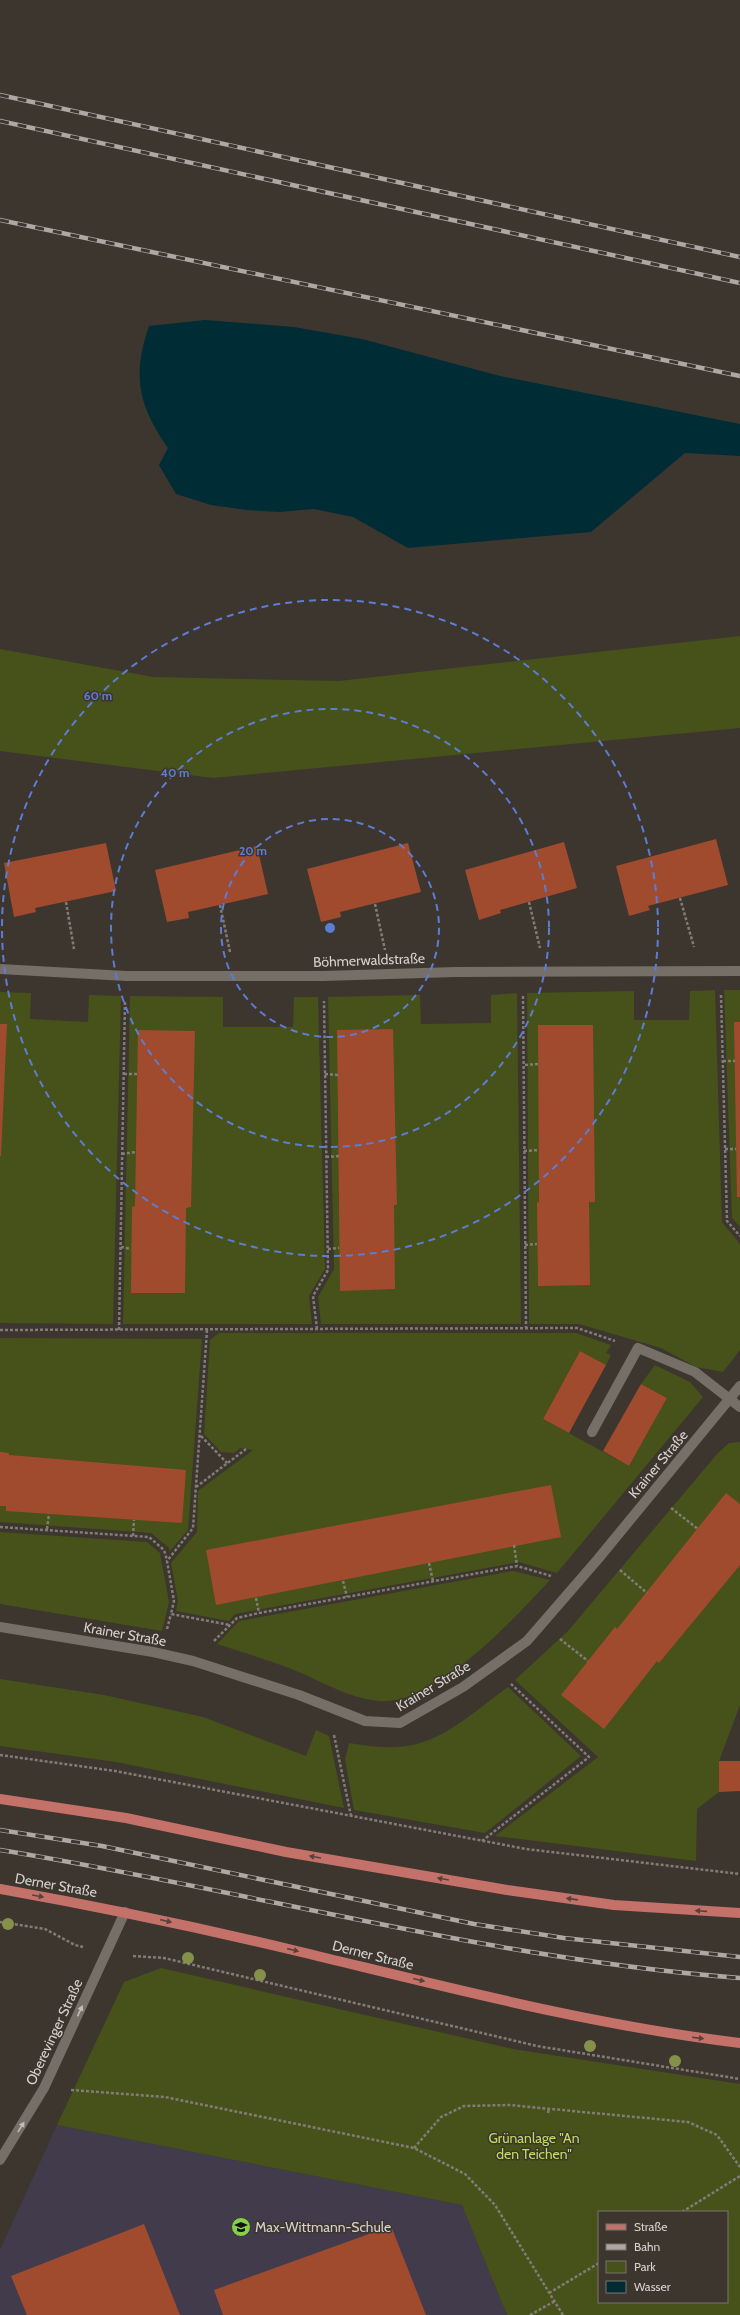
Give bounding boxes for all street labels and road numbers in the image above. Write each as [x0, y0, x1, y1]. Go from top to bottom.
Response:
street label: Böhmerwaldstraße [313, 949, 425, 971]
street label: Krainer Straße [624, 1426, 692, 1502]
street label: Krainer Straße [82, 1618, 168, 1650]
street label: Krainer Straße [393, 1657, 473, 1715]
street label: Derner Straße [13, 1869, 99, 1901]
street label: Derner Straße [330, 1936, 416, 1974]
street label: Oberevinger Straße [21, 1976, 87, 2088]

